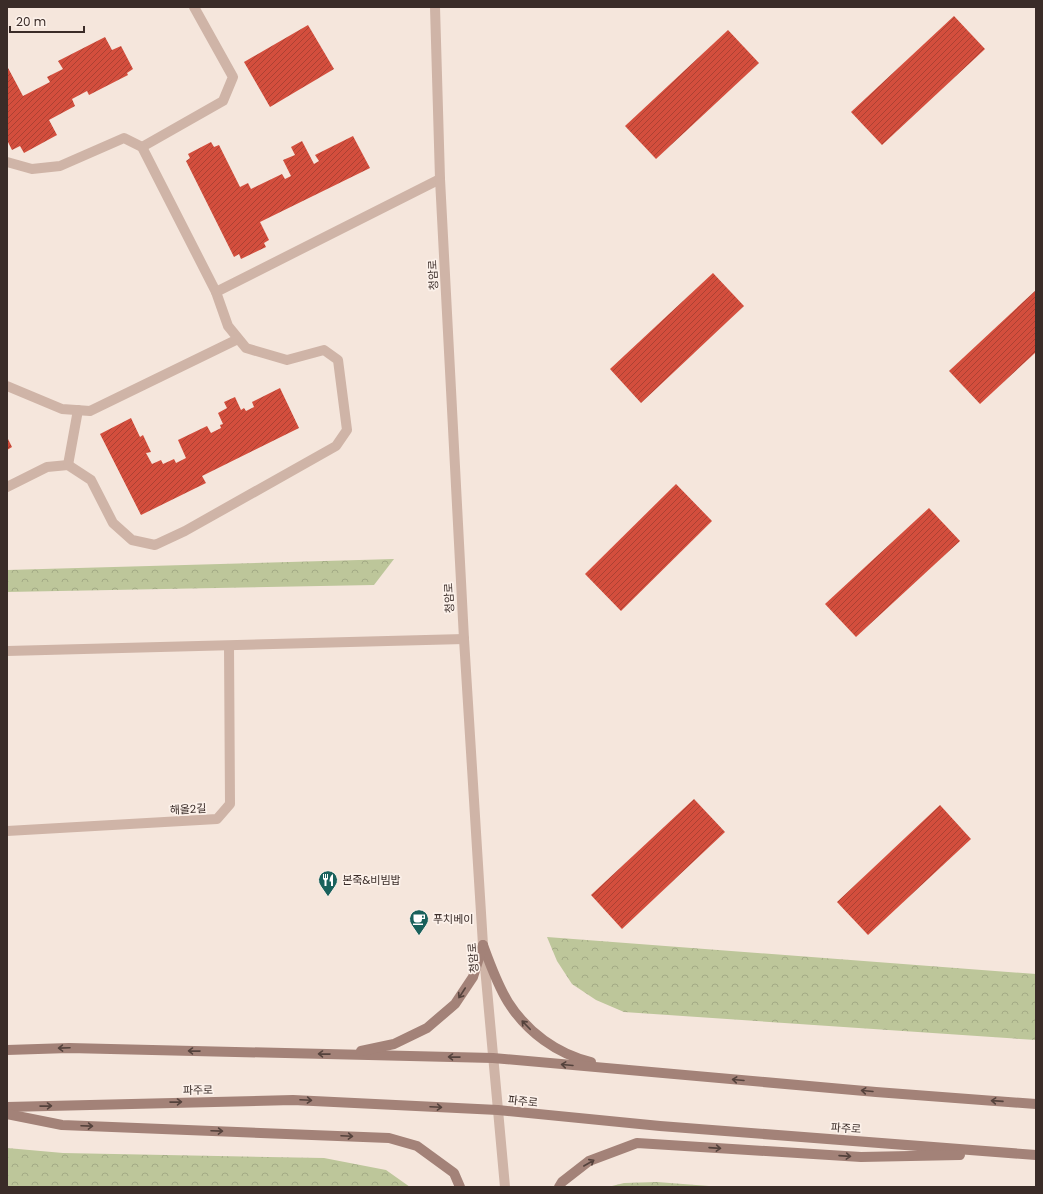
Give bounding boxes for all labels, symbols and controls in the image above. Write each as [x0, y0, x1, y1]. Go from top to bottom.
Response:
scale bar [10, 8, 84, 34]
text: 20 m [16, 13, 46, 30]
street label: 청암로 [424, 259, 442, 291]
street label: 청암로 [440, 582, 458, 614]
street label: 해올2길 [169, 800, 207, 818]
restaurant icon: 본죽&비빔밥 [317, 869, 339, 897]
place label: 본죽&비빔밥 [342, 872, 401, 888]
cafe icon: 푸치베이 [408, 908, 430, 936]
place label: 푸치베이 [433, 911, 473, 927]
street label: 청암로 [464, 942, 482, 974]
one-way arrow [458, 987, 466, 999]
one-way arrow [521, 1020, 531, 1030]
one-way arrow [58, 1044, 71, 1052]
one-way arrow [188, 1047, 201, 1055]
one-way arrow [318, 1050, 331, 1058]
one-way arrow [448, 1053, 461, 1061]
one-way arrow [561, 1061, 574, 1068]
one-way arrow [732, 1076, 745, 1083]
street label: 파주로 [183, 1082, 213, 1098]
one-way arrow [861, 1088, 874, 1095]
street label: 파주로 [507, 1091, 539, 1111]
one-way arrow [299, 1097, 312, 1104]
one-way arrow [991, 1097, 1004, 1104]
one-way arrow [169, 1099, 182, 1106]
one-way arrow [39, 1102, 52, 1109]
one-way arrow [429, 1103, 442, 1111]
street label: 파주로 [830, 1119, 862, 1137]
one-way arrow [80, 1122, 93, 1130]
one-way arrow [210, 1127, 223, 1134]
one-way arrow [340, 1133, 353, 1140]
one-way arrow [708, 1144, 721, 1151]
one-way arrow [838, 1152, 851, 1159]
one-way arrow [583, 1158, 595, 1166]

